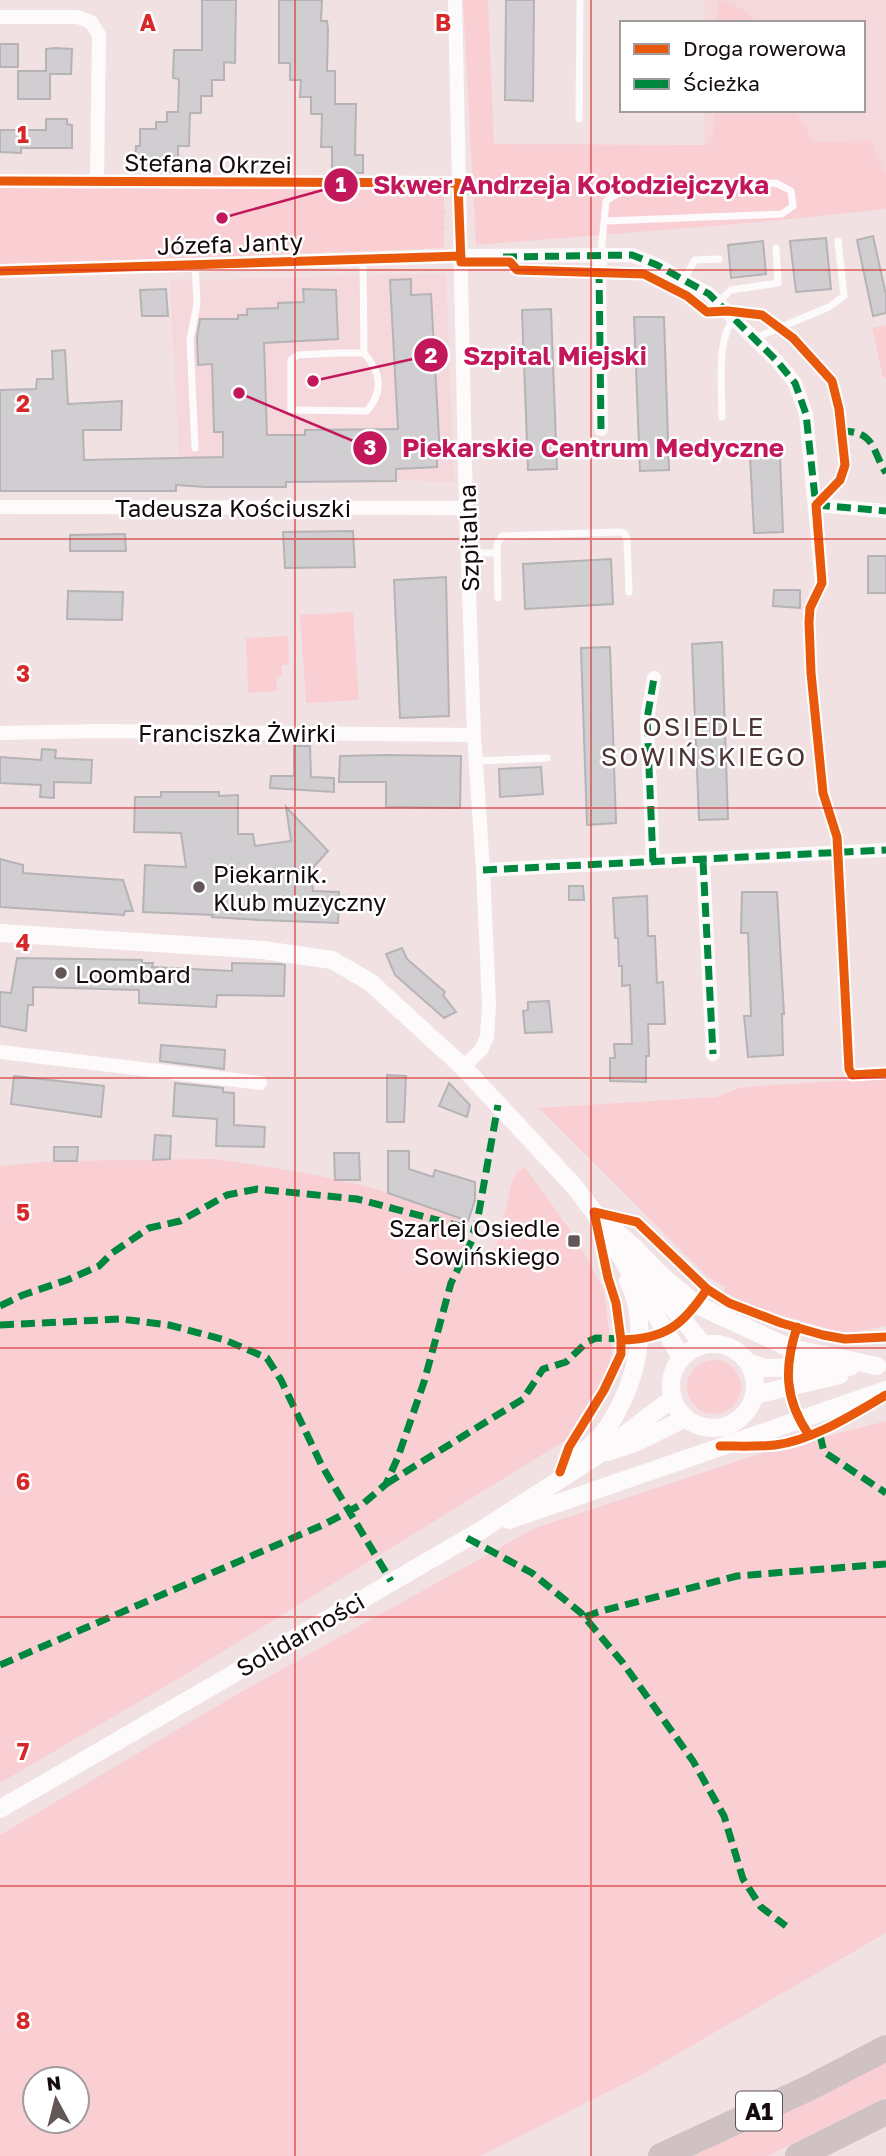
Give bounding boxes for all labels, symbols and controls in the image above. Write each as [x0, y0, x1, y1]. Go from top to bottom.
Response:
text: A [140, 8, 157, 36]
text: B [435, 8, 451, 36]
legend [620, 21, 865, 112]
text: Droga rowerowa [683, 35, 846, 61]
text: Ścieżka [683, 70, 760, 96]
text: 1 [17, 120, 29, 148]
street label: Stefana Okrzei [124, 147, 292, 179]
callout: Skwer Andrzeja Kołodziejczyka [324, 161, 783, 208]
text: Skwer Andrzeja Kołodziejczyka [373, 169, 769, 200]
text: 1 [336, 171, 347, 197]
street label: Józefa Janty [156, 226, 304, 260]
callout: Szpital Miejski [414, 332, 661, 379]
text: Szpital Miejski [463, 340, 647, 371]
text: 2 [425, 342, 438, 368]
text: 2 [16, 389, 30, 417]
callout: Piekarskie Centrum Medyczne [353, 424, 798, 471]
text: Piekarskie Centrum Medyczne [402, 432, 784, 463]
text: 3 [364, 434, 376, 460]
street label: Szpitalna [452, 484, 484, 592]
street label: Tadeusza Kościuszki [115, 493, 351, 522]
text: 3 [16, 659, 30, 687]
district label: OSIEDLE SOWIŃSKIEGO [601, 711, 807, 772]
street label: Franciszka Żwirki [138, 718, 336, 747]
place label: Piekarnik. Klub muzyczny [213, 859, 387, 916]
marker: Piekarnik. Klub muzyczny [191, 879, 207, 895]
text: 4 [16, 928, 30, 956]
place label: Loombard [75, 959, 191, 988]
marker: Loombard [53, 965, 69, 981]
text: 5 [16, 1198, 30, 1226]
place label: Szarlej Osiedle Sowińskiego [389, 1213, 560, 1270]
marker: Szarlej Osiedle Sowińskiego [566, 1233, 582, 1249]
text: 6 [16, 1467, 30, 1495]
street label: Solidarności [231, 1586, 369, 1682]
text: 7 [17, 1737, 29, 1765]
text: 8 [16, 2006, 30, 2034]
north arrow [21, 2065, 91, 2135]
text: N [45, 2070, 62, 2095]
road number: A1 [736, 2092, 782, 2130]

